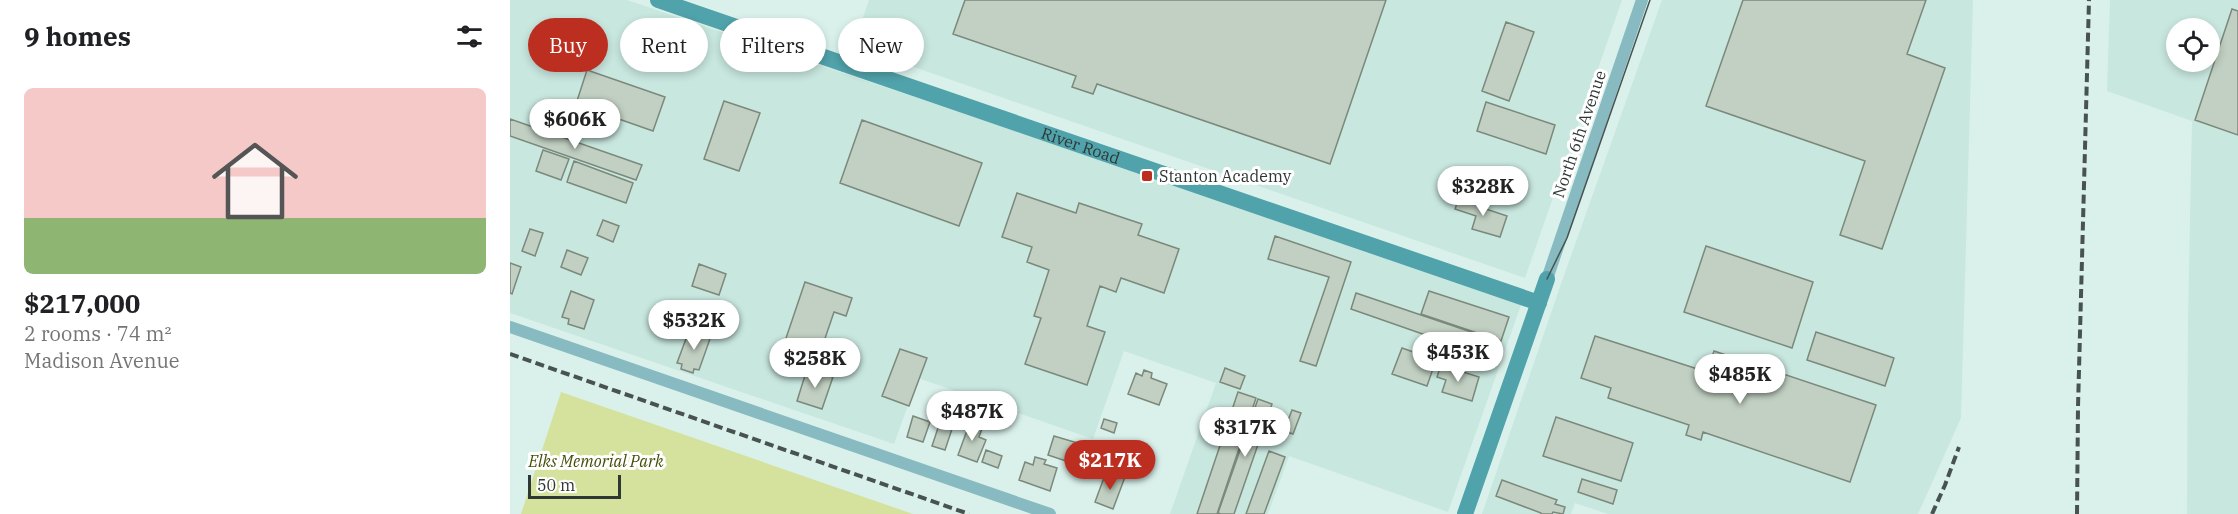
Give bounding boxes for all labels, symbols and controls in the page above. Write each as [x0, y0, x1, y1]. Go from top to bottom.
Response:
chip: Buy [528, 18, 608, 72]
chip: Rent [620, 18, 708, 72]
chip: Filters [720, 18, 826, 72]
chip: New [838, 18, 924, 72]
map controls [2166, 18, 2220, 72]
button: locate [2166, 18, 2220, 72]
text: 9 homes [24, 19, 131, 53]
icon: filters [453, 20, 486, 53]
street label: North 6th Avenue [1548, 68, 1610, 200]
pin: $606K [533, 99, 617, 150]
text: $606K [543, 105, 607, 132]
street label: River Road [1039, 123, 1123, 168]
icon: home [201, 127, 309, 235]
place label: Stanton Academy [1159, 166, 1292, 186]
pin: $328K [1441, 166, 1525, 217]
marker: Stanton Academy [1140, 169, 1154, 183]
text: $328K [1451, 172, 1515, 199]
text: $217,000 [24, 286, 140, 320]
pin: $532K [652, 300, 736, 351]
text: $532K [662, 306, 726, 333]
text: 2 rooms · 74 m² [24, 320, 171, 347]
pin: $453K [1416, 332, 1500, 383]
pin: $258K [773, 338, 857, 389]
text: $453K [1426, 338, 1490, 365]
text: $258K [783, 344, 847, 371]
text: Madison Avenue [24, 347, 180, 374]
pin: $485K [1698, 354, 1782, 405]
text: $485K [1708, 360, 1772, 387]
pin: $487K [930, 391, 1014, 442]
text: $487K [940, 397, 1004, 424]
pin: $317K [1203, 407, 1287, 458]
text: $317K [1213, 413, 1277, 440]
pin: $217K [1068, 440, 1152, 491]
text: $217K [1078, 446, 1142, 473]
park label: Elks Memorial Park [528, 451, 664, 471]
scale bar [528, 472, 621, 500]
text: 50 m [537, 475, 575, 495]

